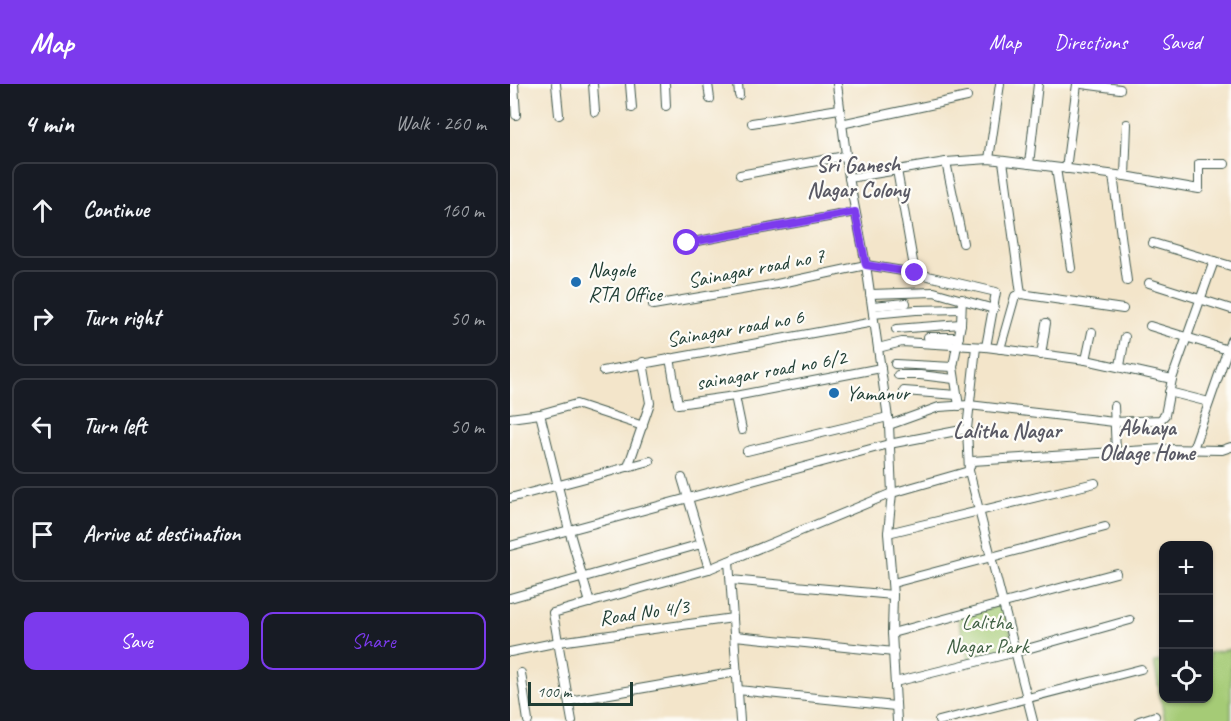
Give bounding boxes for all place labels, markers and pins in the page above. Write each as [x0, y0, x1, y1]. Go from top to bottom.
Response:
place label: Nagole RTA Office [588, 257, 664, 307]
marker: Nagole RTA Office [569, 275, 583, 289]
place label: Yamanur [846, 380, 911, 406]
marker: Yamanur [827, 386, 841, 400]

